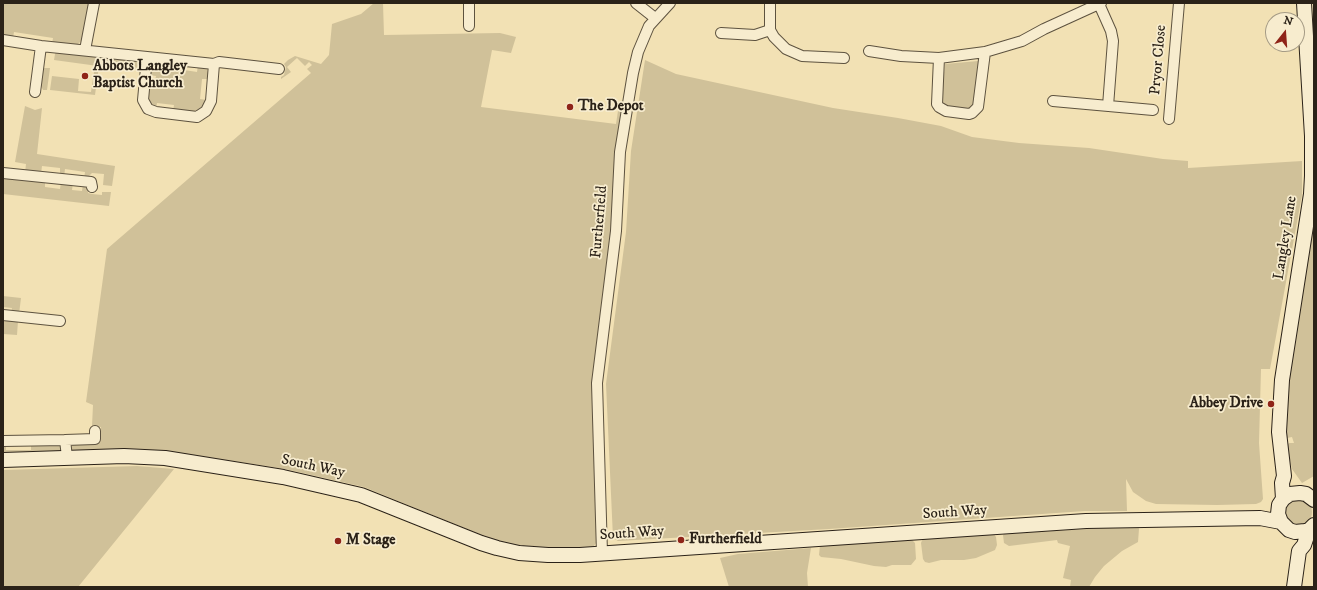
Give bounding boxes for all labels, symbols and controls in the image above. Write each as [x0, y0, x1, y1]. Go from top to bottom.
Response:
north arrow [1265, 12, 1305, 52]
text: N [1282, 13, 1295, 29]
street label: Pryor Close [1147, 24, 1171, 96]
place label: Abbots Langley Baptist Church [93, 58, 187, 93]
marker: Abbots Langley Baptist Church [80, 71, 90, 81]
place label: The Depot [578, 98, 644, 116]
marker: The Depot [565, 102, 575, 112]
street label: Furtherfield [588, 185, 612, 259]
street label: Langley Lane [1271, 195, 1301, 281]
place label: Abbey Drive [1189, 395, 1263, 413]
marker: Abbey Drive [1266, 399, 1276, 409]
street label: South Way [280, 451, 346, 483]
street label: South Way [922, 502, 988, 524]
street label: South Way [599, 523, 665, 545]
place label: Furtherfield [689, 531, 762, 549]
place label: M Stage [346, 532, 395, 550]
marker: Furtherfield [676, 535, 686, 545]
marker: M Stage [333, 536, 343, 546]

